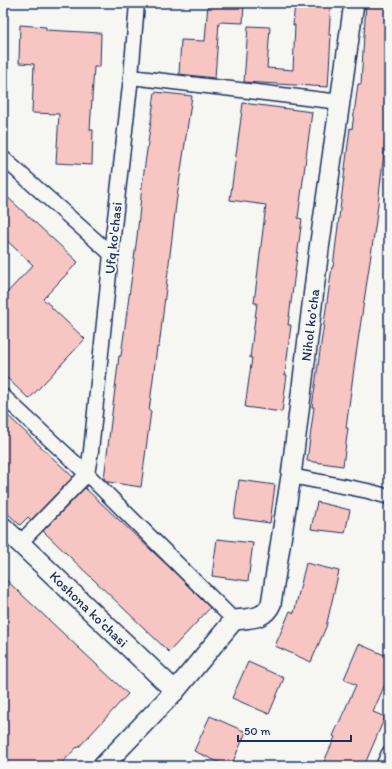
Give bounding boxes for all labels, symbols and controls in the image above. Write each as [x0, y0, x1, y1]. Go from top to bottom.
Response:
street label: Ufq ko'chasi [101, 201, 126, 275]
street label: Nihol ko'cha [298, 287, 323, 362]
street label: Koshona ko'chasi [46, 568, 131, 651]
scale bar [238, 717, 351, 743]
text: 50 m [244, 724, 270, 738]

